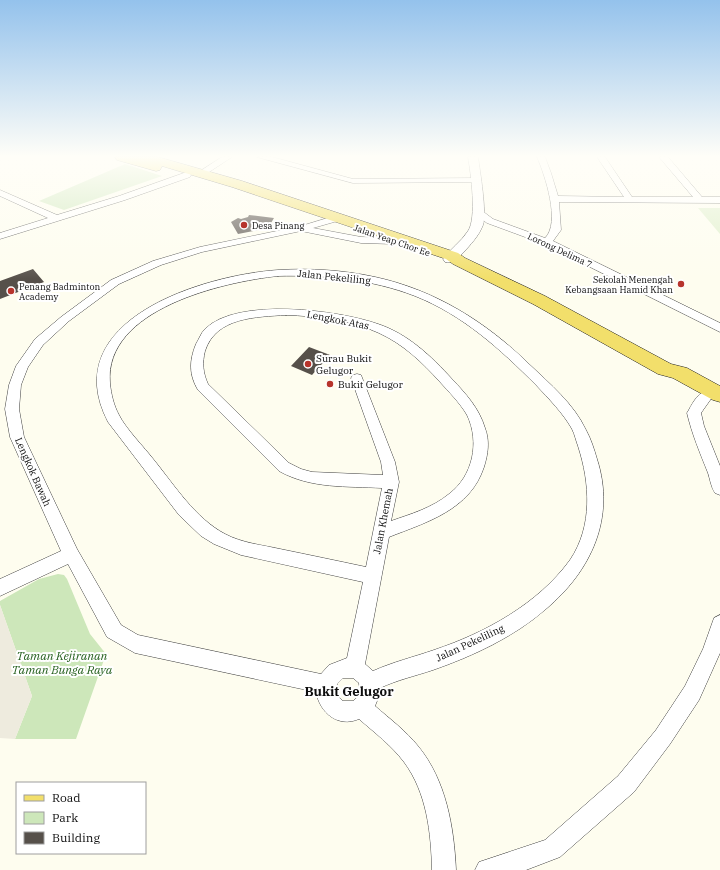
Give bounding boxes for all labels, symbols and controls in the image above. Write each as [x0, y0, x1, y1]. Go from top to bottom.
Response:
marker: Desa Pinang [239, 220, 249, 230]
place label: Desa Pinang [252, 220, 304, 231]
street label: Jalan Yeap Chor Ee [352, 222, 432, 258]
street label: Lorong Delima 7 [526, 230, 594, 270]
street label: Jalan Pekeliling [297, 267, 372, 287]
place label: Sekolah Menengah Kebangsaan Hamid Khan [565, 274, 673, 295]
marker: Sekolah Menengah Kebangsaan Hamid Khan [676, 279, 686, 289]
place label: Penang Badminton Academy [19, 281, 101, 302]
marker: Penang Badminton Academy [6, 286, 16, 296]
street label: Lengkok Atas [306, 308, 370, 332]
place label: Surau Bukit Gelugor [316, 352, 372, 377]
marker: Surau Bukit Gelugor [303, 359, 313, 369]
place label: Bukit Gelugor [338, 378, 403, 391]
marker: Bukit Gelugor [325, 379, 335, 389]
street label: Lengkok Bawah [12, 436, 54, 508]
street label: Jalan Khemah [370, 487, 396, 555]
street label: Jalan Pekeliling [434, 621, 507, 664]
park label: Taman Kejiranan Taman Bunga Raya [12, 648, 113, 677]
district label: Bukit Gelugor [304, 683, 394, 700]
legend [16, 782, 146, 854]
text: Road [52, 790, 81, 805]
text: Park [52, 810, 78, 825]
text: Building [52, 830, 100, 845]

